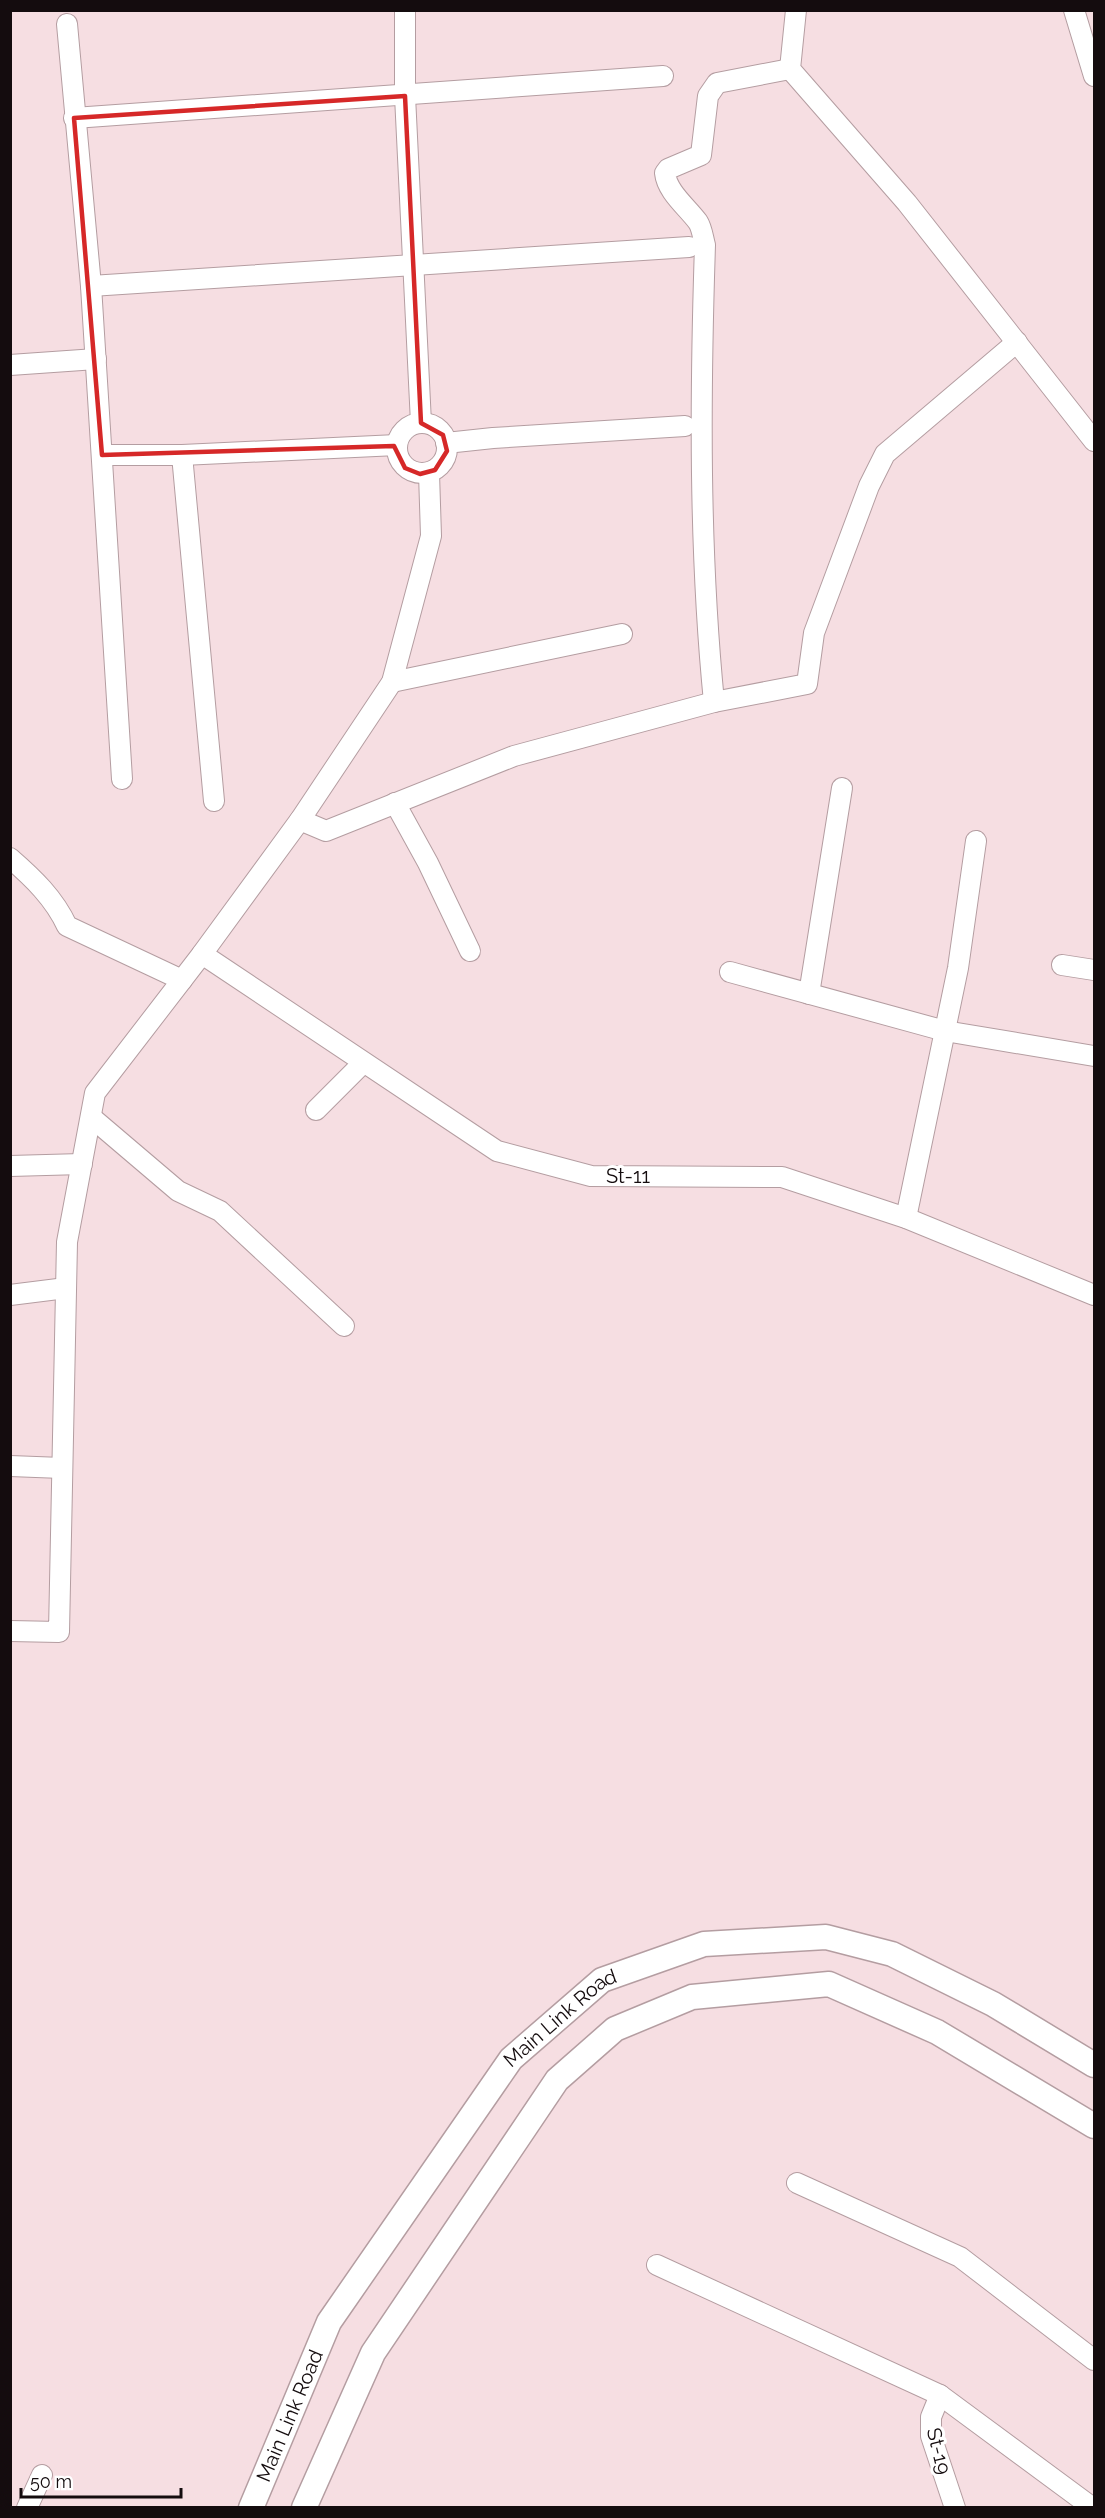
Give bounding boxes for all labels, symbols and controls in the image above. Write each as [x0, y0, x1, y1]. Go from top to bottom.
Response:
street label: St-11 [606, 1164, 650, 1188]
street label: Main Link Road [499, 1964, 620, 2072]
street label: Main Link Road [251, 2346, 328, 2485]
street label: St-19 [922, 2425, 956, 2477]
scale bar [21, 2461, 182, 2499]
text: 50 m [30, 2471, 72, 2492]

